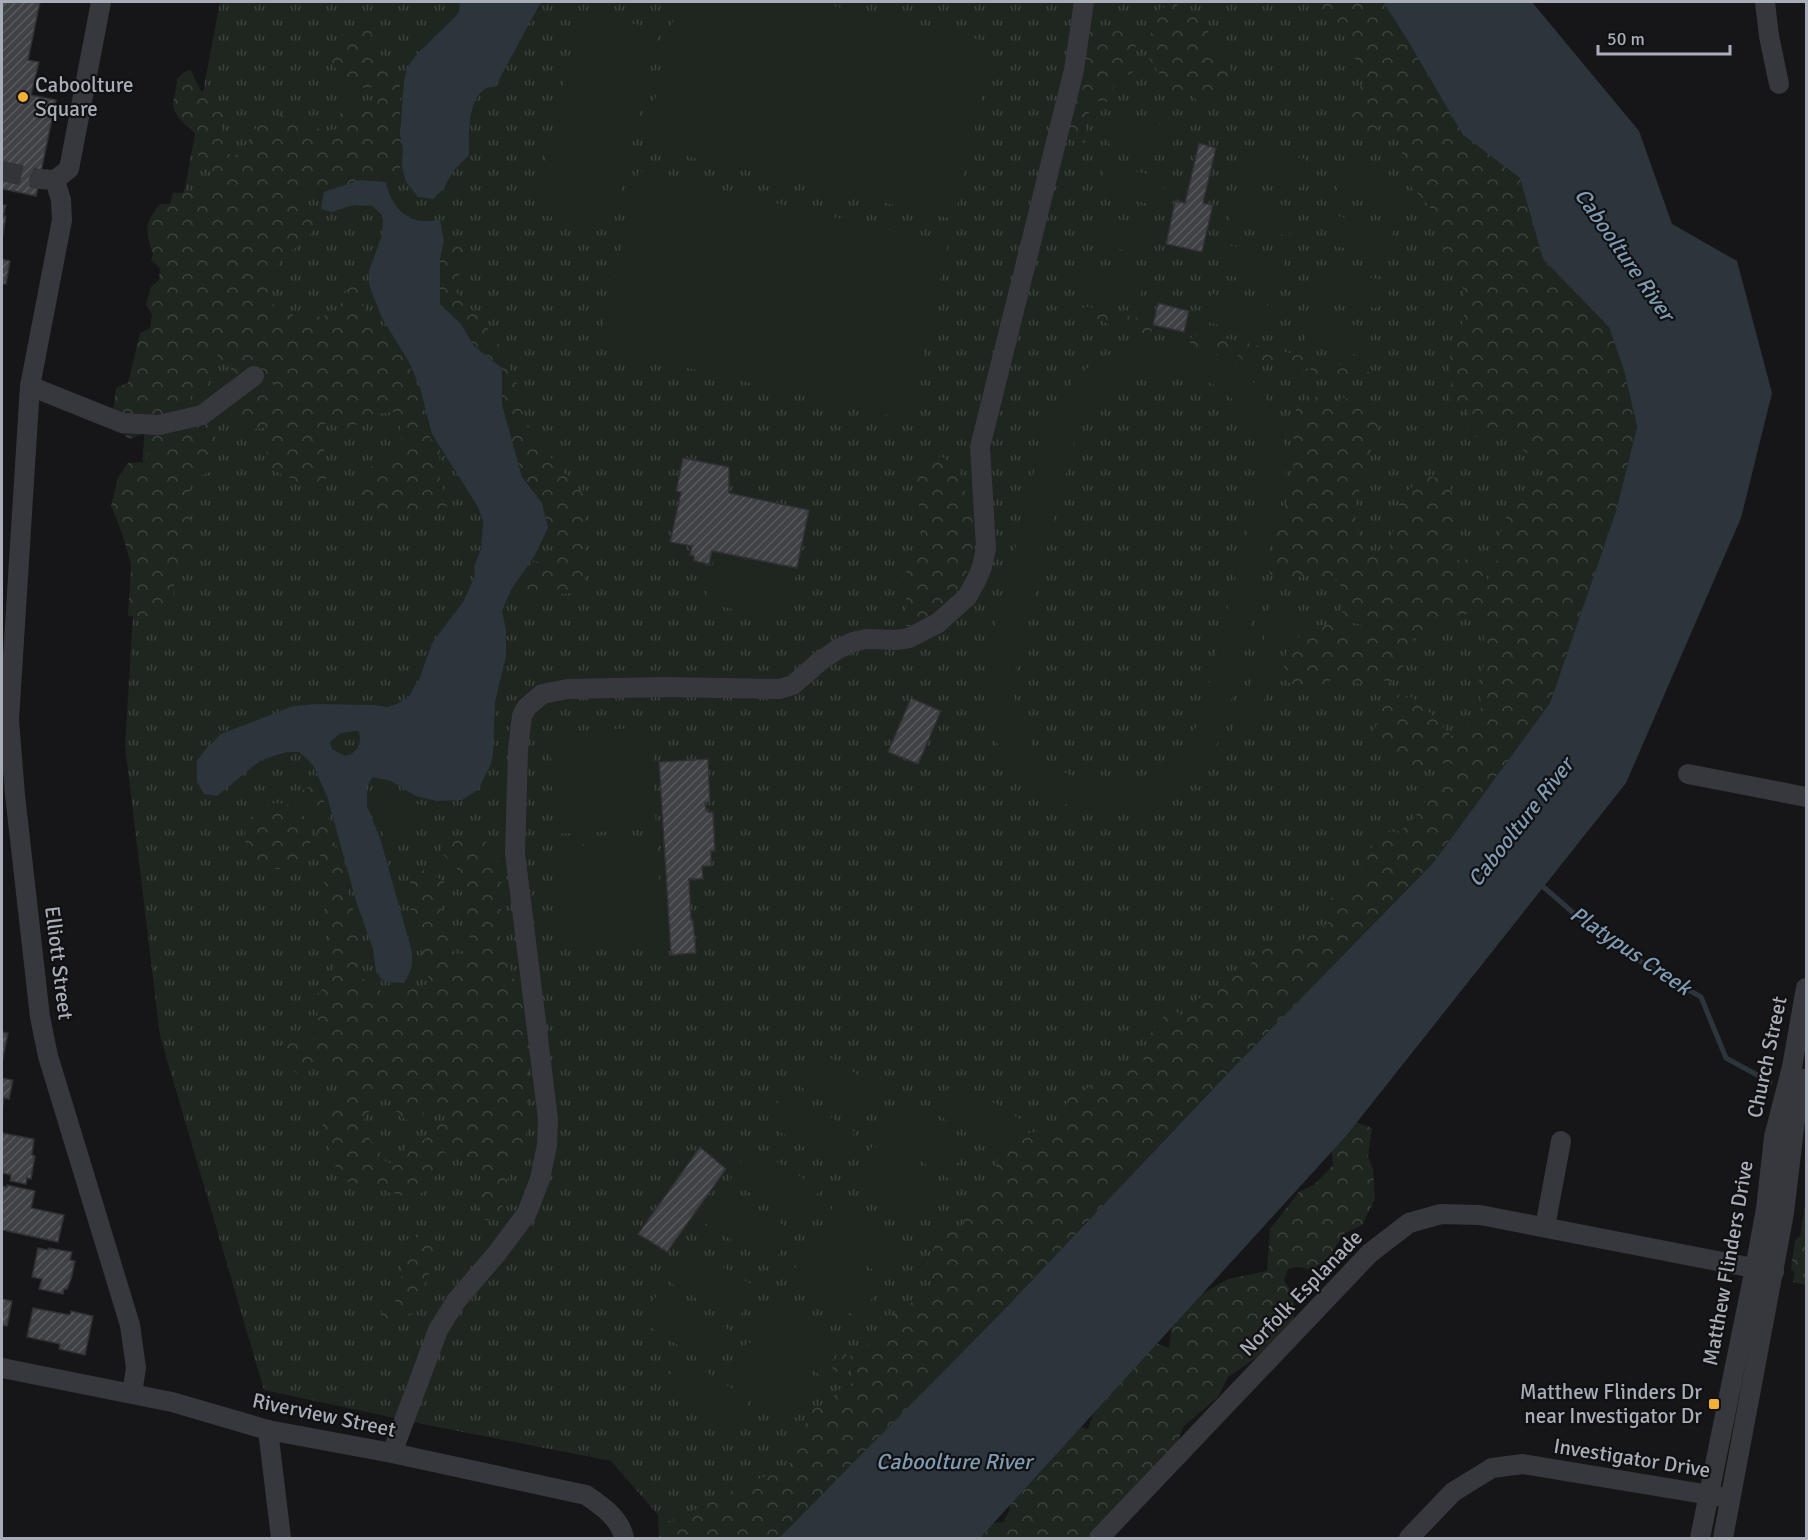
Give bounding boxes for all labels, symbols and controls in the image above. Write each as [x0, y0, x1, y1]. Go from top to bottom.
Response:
scale bar [1598, 18, 1730, 56]
text: 50 m [1607, 28, 1645, 50]
place label: Caboolture Square [35, 72, 134, 122]
marker: Caboolture Square [16, 90, 30, 104]
water label: Caboolture River [1569, 183, 1682, 328]
water label: Caboolture River [1462, 750, 1581, 892]
water label: Platypus Creek [1565, 900, 1698, 1002]
street label: Elliott Street [39, 905, 79, 1021]
street label: Church Street [1741, 994, 1793, 1120]
street label: Matthew Flinders Drive [1697, 1158, 1759, 1368]
street label: Norfolk Esplanade [1234, 1225, 1368, 1361]
place label: Matthew Flinders Dr near Investigator Dr [1520, 1379, 1702, 1429]
street label: Riverview Street [250, 1387, 398, 1443]
marker: Matthew Flinders Dr near Investigator Dr [1707, 1397, 1721, 1411]
street label: Investigator Drive [1552, 1433, 1712, 1483]
water label: Caboolture River [876, 1448, 1035, 1475]

